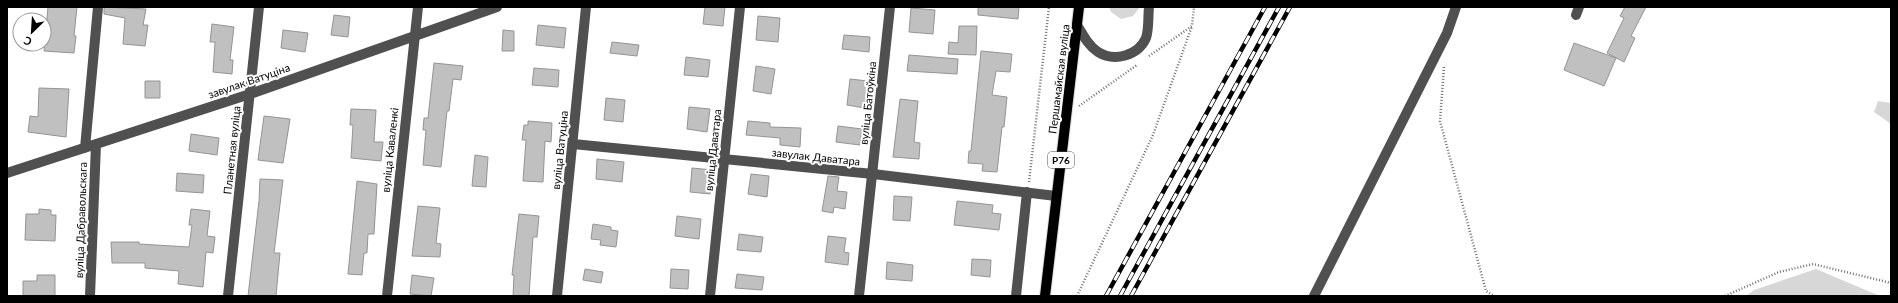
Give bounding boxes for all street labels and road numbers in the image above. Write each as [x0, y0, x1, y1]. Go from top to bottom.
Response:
street label: Першамайская вуліца [1045, 23, 1072, 134]
street label: завулак Ватуціна [206, 60, 292, 101]
street label: вуліца Батоўкіна [857, 61, 878, 145]
street label: Планетная вуліца [220, 105, 243, 195]
street label: вуліца Каваленкі [379, 107, 400, 193]
street label: вуліца Даватара [702, 109, 723, 191]
street label: вуліца Ватуціна [549, 110, 570, 190]
street label: завулак Даватара [771, 145, 861, 168]
road number: Р76 [1048, 152, 1074, 168]
street label: вуліца Дабравольскага [72, 162, 89, 278]

